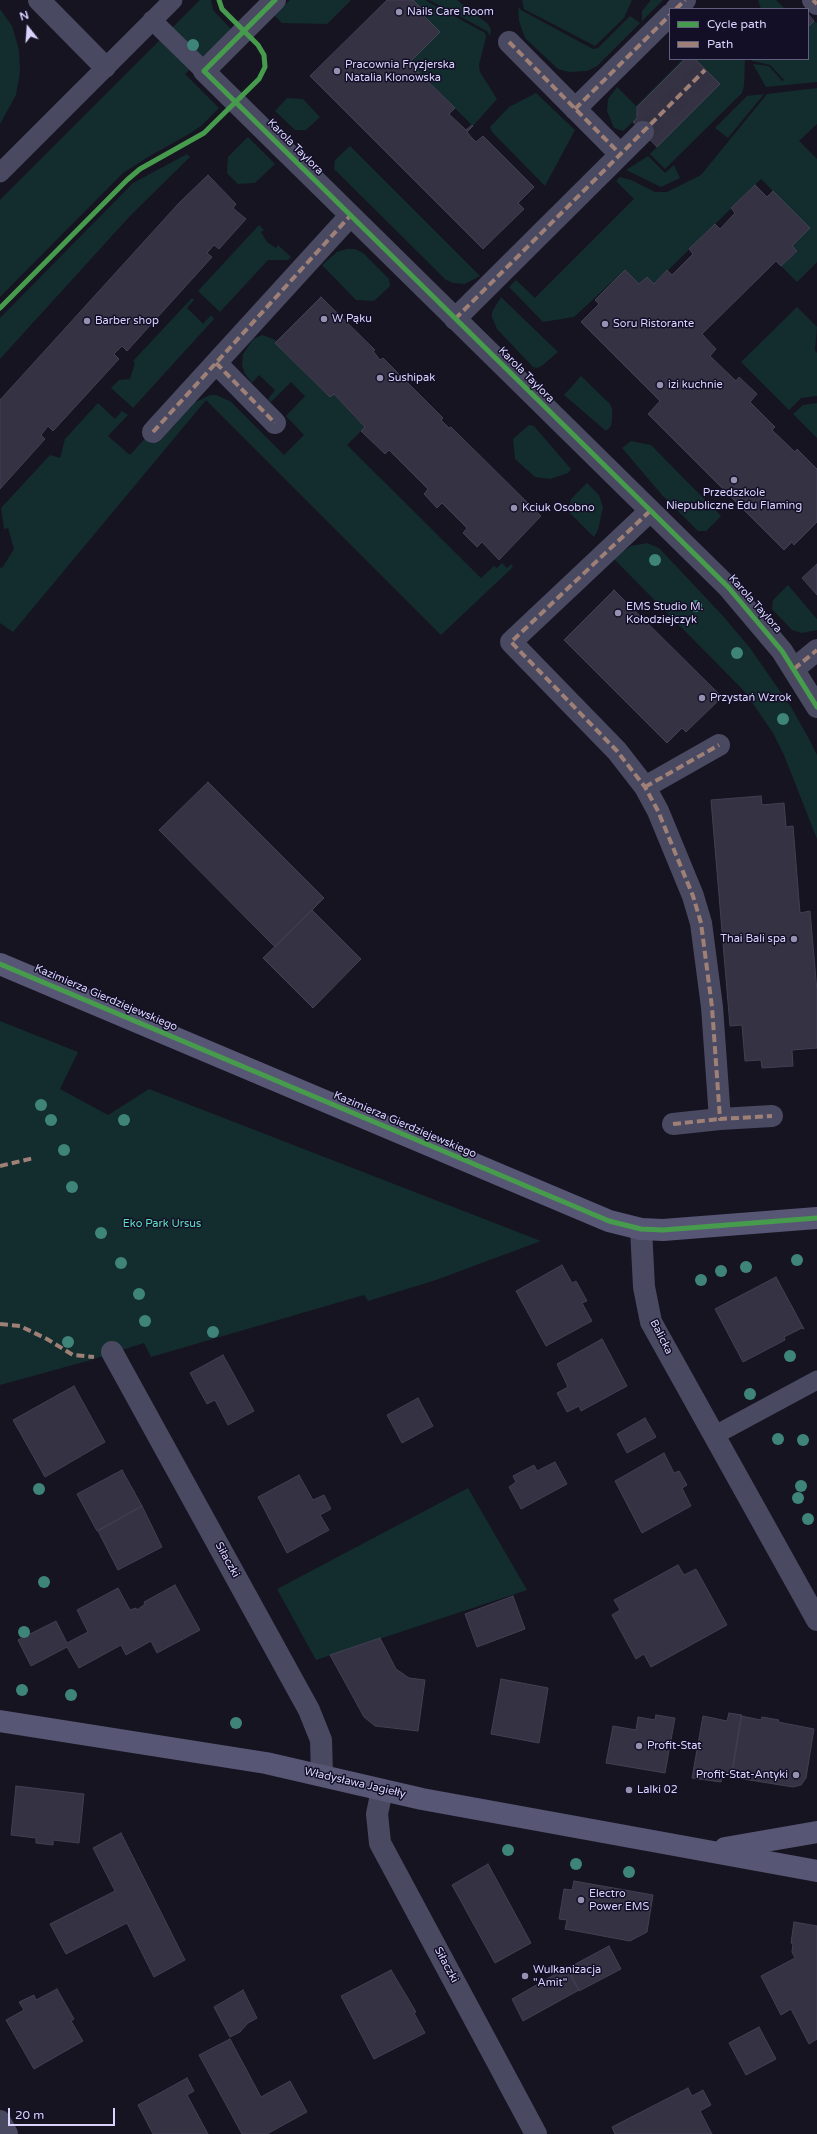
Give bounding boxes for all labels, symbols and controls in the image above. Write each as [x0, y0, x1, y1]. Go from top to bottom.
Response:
place label: Nails Care Room [407, 5, 494, 19]
marker: Nails Care Room [394, 7, 404, 17]
north arrow [8, 8, 48, 48]
legend [669, 8, 809, 60]
text: N [18, 9, 30, 24]
text: Cycle path [707, 17, 766, 31]
text: Path [707, 37, 733, 51]
place label: Pracownia Fryzjerska Natalia Klonowska [345, 58, 455, 84]
marker: Pracownia Fryzjerska Natalia Klonowska [332, 66, 342, 76]
street label: Karola Taylora [264, 116, 326, 178]
place label: W Pąku [332, 312, 372, 326]
place label: Barber shop [95, 314, 159, 328]
marker: W Pąku [319, 314, 329, 324]
marker: Barber shop [82, 316, 92, 326]
place label: Soru Ristorante [613, 317, 694, 331]
marker: Soru Ristorante [600, 319, 610, 329]
street label: Karola Taylora [495, 344, 557, 406]
place label: Sushipak [388, 371, 435, 385]
marker: Sushipak [375, 373, 385, 383]
place label: izi kuchnie [668, 378, 723, 392]
marker: izi kuchnie [655, 380, 665, 390]
marker: Przedszkole Niepubliczne Edu Flaming [729, 475, 739, 485]
place label: Przedszkole Niepubliczne Edu Flaming [666, 486, 802, 512]
place label: Kciuk Osobno [522, 501, 595, 515]
marker: Kciuk Osobno [509, 503, 519, 513]
street label: Karola Taylora [725, 572, 785, 636]
place label: EMS Studio M. Kołodziejczyk [626, 600, 703, 626]
marker: EMS Studio M. Kołodziejczyk [613, 608, 623, 618]
place label: Przystań Wzrok [710, 691, 791, 705]
marker: Przystań Wzrok [697, 693, 707, 703]
place label: Thai Bali spa [720, 932, 786, 946]
marker: Thai Bali spa [789, 934, 799, 944]
street label: Kazimierza Gierdziejewskiego [33, 962, 179, 1034]
street label: Kazimierza Gierdziejewskiego [332, 1089, 478, 1161]
park label: Eko Park Ursus [123, 1217, 201, 1231]
street label: Balicka [647, 1317, 675, 1357]
street label: Siłaczki [212, 1540, 242, 1580]
place label: Profit-Stat [647, 1739, 701, 1753]
marker: Profit-Stat [634, 1741, 644, 1751]
street label: Władysława Jagiełły [303, 1765, 407, 1801]
place label: Profit-Stat-Antyki [696, 1768, 788, 1782]
marker: Profit-Stat-Antyki [791, 1770, 801, 1780]
place label: Lalki 02 [637, 1783, 678, 1797]
marker: Lalki 02 [624, 1785, 634, 1795]
place label: Electro Power EMS [589, 1887, 649, 1913]
marker: Electro Power EMS [576, 1895, 586, 1905]
street label: Siłaczki [431, 1945, 461, 1985]
place label: Wulkanizacja "Amit" [533, 1963, 601, 1989]
marker: Wulkanizacja "Amit" [520, 1971, 530, 1981]
scale bar [10, 2100, 117, 2126]
text: 20 m [15, 2108, 44, 2122]

